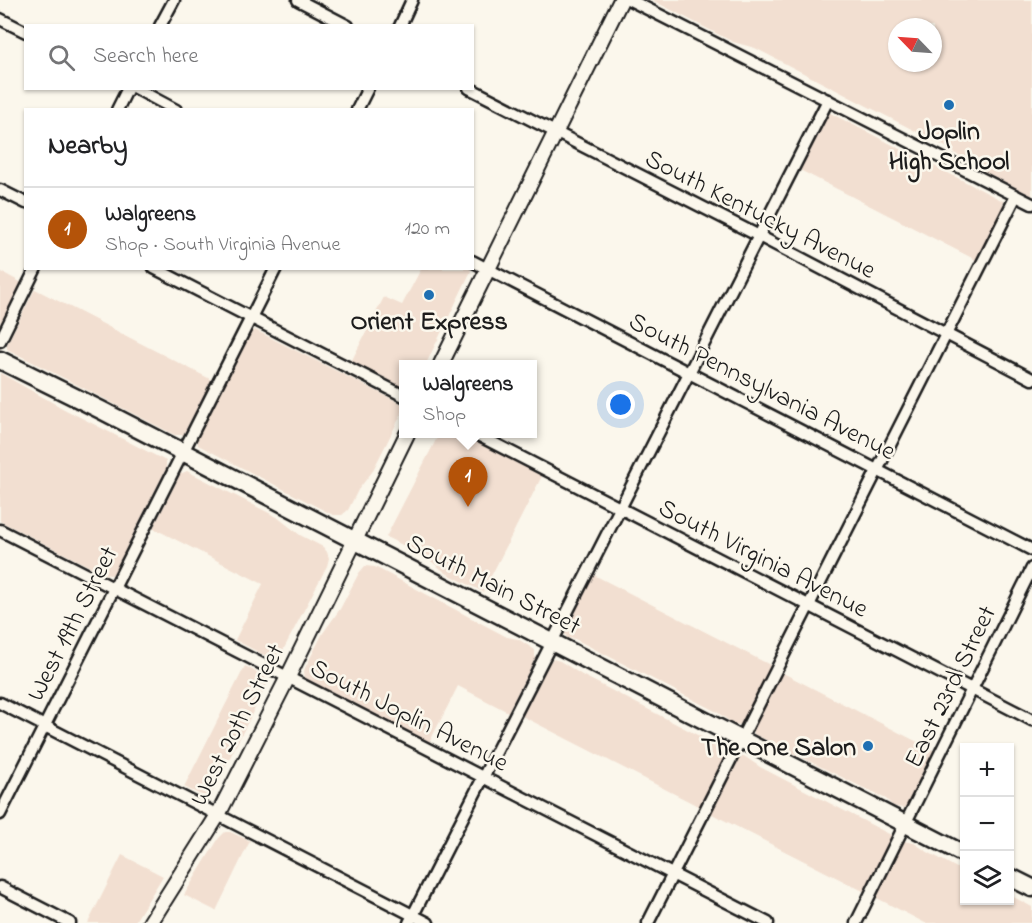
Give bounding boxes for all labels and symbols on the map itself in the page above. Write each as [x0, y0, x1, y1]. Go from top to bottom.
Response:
north arrow [888, 18, 942, 72]
marker: Joplin High School [942, 98, 956, 112]
place label: Joplin High School [889, 114, 1009, 183]
street label: South Kentucky Avenue [637, 141, 882, 291]
marker: Orient Express [422, 288, 436, 302]
place label: Orient Express [350, 304, 508, 342]
street label: South Pennsylvania Avenue [621, 304, 902, 472]
your location [606, 390, 635, 419]
pin: 1 [448, 458, 488, 507]
street label: South Virginia Avenue [651, 490, 874, 629]
street label: South Main Street [399, 525, 587, 646]
street label: West 19th Street [18, 540, 129, 708]
street label: East 23rd Street [896, 599, 1008, 775]
street label: West 20th Street [181, 637, 296, 813]
street label: South Joplin Avenue [303, 650, 515, 783]
place label: The One Salon [701, 730, 856, 768]
marker: The One Salon [861, 739, 875, 753]

